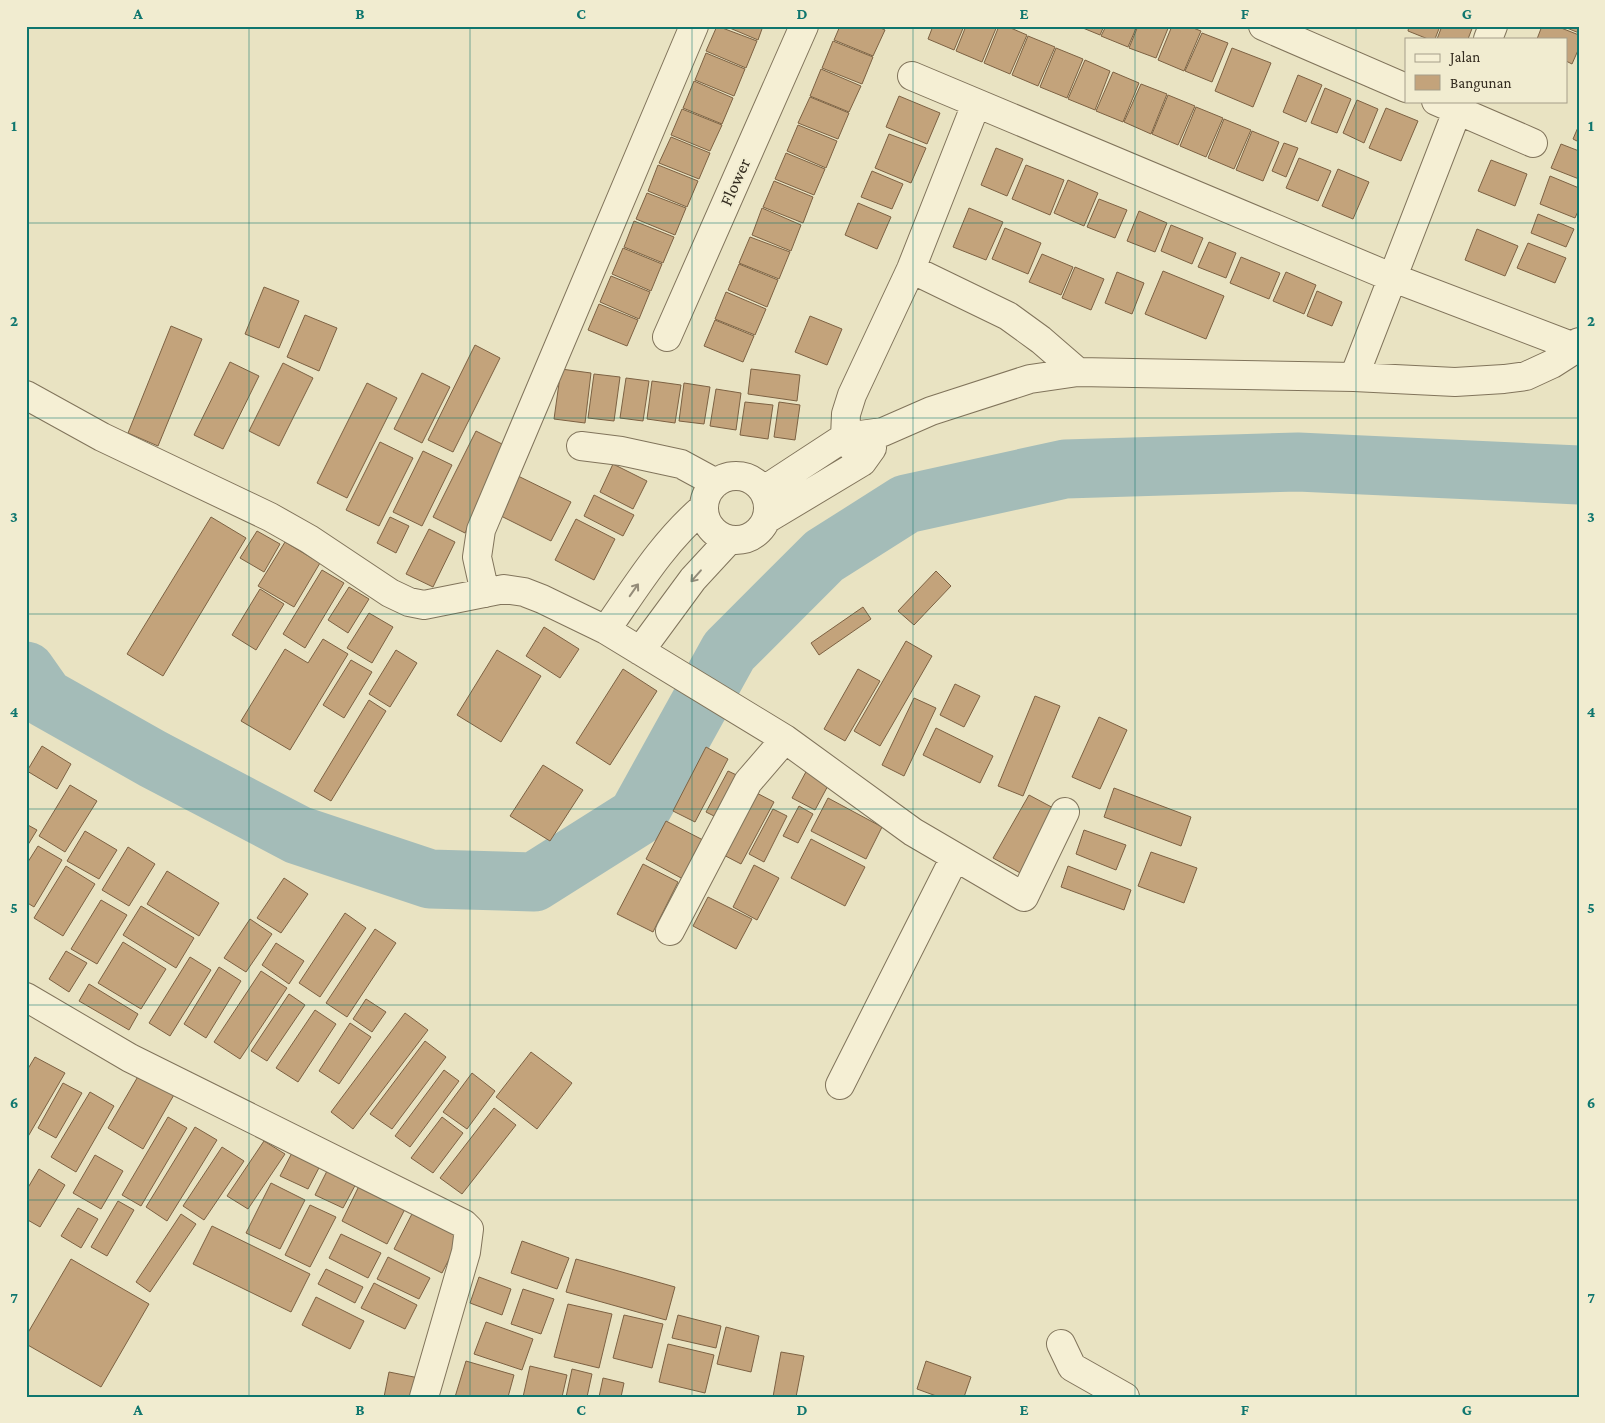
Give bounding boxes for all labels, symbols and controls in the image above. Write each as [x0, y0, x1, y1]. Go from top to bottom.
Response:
text: A [132, 5, 143, 22]
text: B [355, 5, 365, 22]
text: C [576, 5, 586, 22]
text: D [796, 5, 808, 22]
text: E [1019, 5, 1029, 22]
text: F [1241, 5, 1250, 22]
text: G [1462, 5, 1472, 22]
legend [1405, 38, 1568, 102]
text: Jalan [1448, 49, 1480, 66]
text: Bangunan [1450, 75, 1511, 92]
text: 1 [11, 117, 17, 134]
text: 1 [1588, 117, 1594, 134]
street label: Flower [716, 155, 755, 209]
text: 2 [10, 312, 18, 329]
text: 2 [1587, 312, 1595, 329]
text: 3 [10, 508, 18, 525]
text: 3 [1587, 508, 1595, 525]
one-way arrow [691, 569, 702, 582]
one-way arrow [629, 583, 639, 597]
text: 4 [10, 703, 19, 720]
text: 4 [1587, 703, 1596, 720]
text: 5 [10, 899, 18, 916]
text: 5 [1587, 899, 1595, 916]
text: 6 [10, 1094, 18, 1111]
text: 6 [1587, 1094, 1595, 1111]
text: 7 [10, 1289, 18, 1306]
text: 7 [1587, 1289, 1595, 1306]
text: A [132, 1401, 143, 1418]
text: B [355, 1401, 365, 1418]
text: C [576, 1401, 586, 1418]
text: D [796, 1401, 808, 1418]
text: E [1019, 1401, 1029, 1418]
text: F [1241, 1401, 1250, 1418]
text: G [1462, 1401, 1472, 1418]

